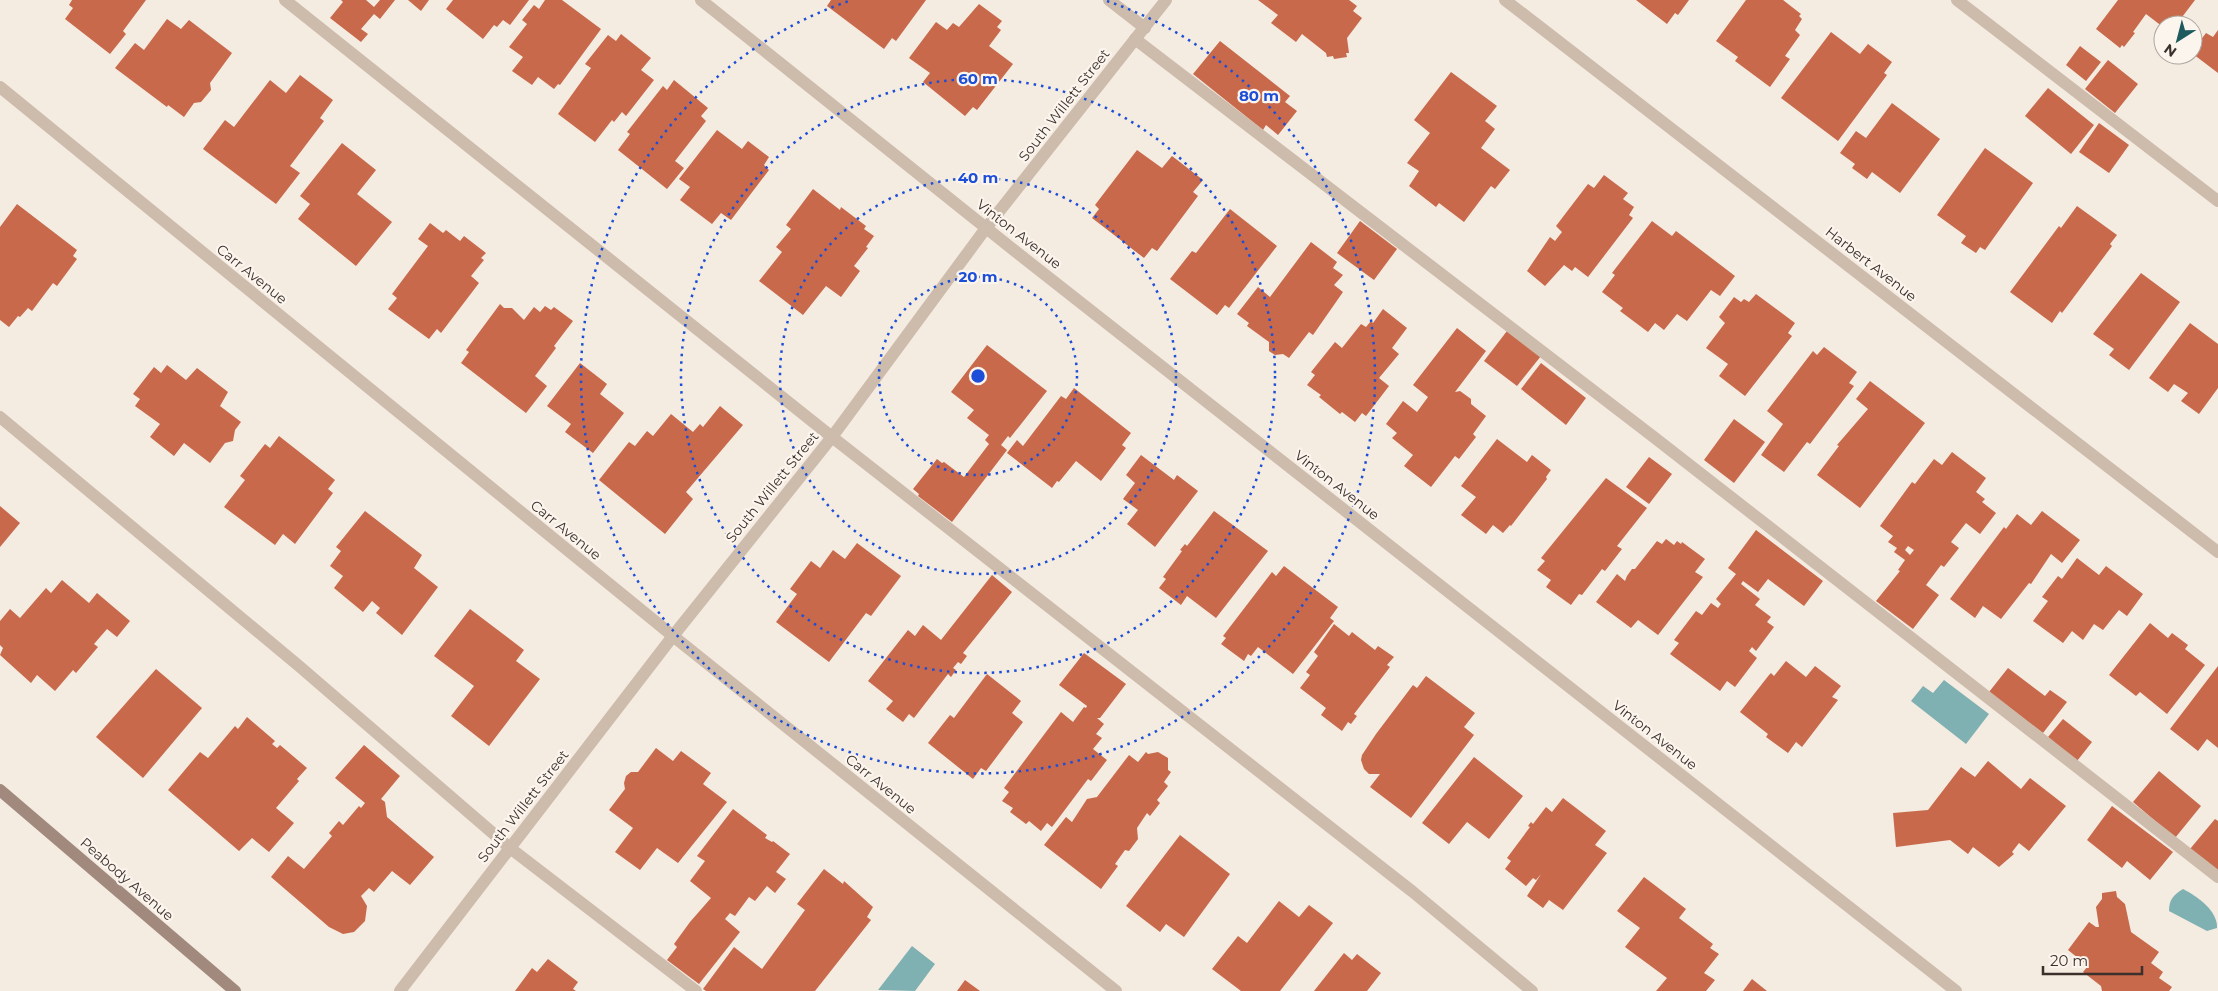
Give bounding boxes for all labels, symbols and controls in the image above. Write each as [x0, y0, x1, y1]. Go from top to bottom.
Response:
north arrow [2153, 15, 2203, 65]
text: N [2160, 40, 2180, 61]
street label: South Willett Street [1014, 45, 1114, 165]
text: 60 m [958, 69, 998, 88]
text: 80 m [1239, 86, 1279, 105]
text: 40 m [958, 168, 998, 187]
street label: Vinton Avenue [973, 195, 1065, 273]
street label: Harbert Avenue [1822, 223, 1920, 305]
street label: Carr Avenue [213, 240, 291, 308]
text: 20 m [958, 267, 998, 286]
centre of rings [969, 367, 987, 385]
street label: South Willett Street [722, 428, 823, 546]
street label: Vinton Avenue [1291, 446, 1383, 524]
street label: Carr Avenue [527, 496, 605, 564]
street label: Vinton Avenue [1609, 696, 1701, 774]
street label: South Willett Street [473, 746, 573, 866]
street label: Carr Avenue [842, 750, 920, 818]
street label: Peabody Avenue [77, 833, 177, 925]
scale bar [2043, 944, 2142, 976]
text: 20 m [2050, 951, 2088, 970]

